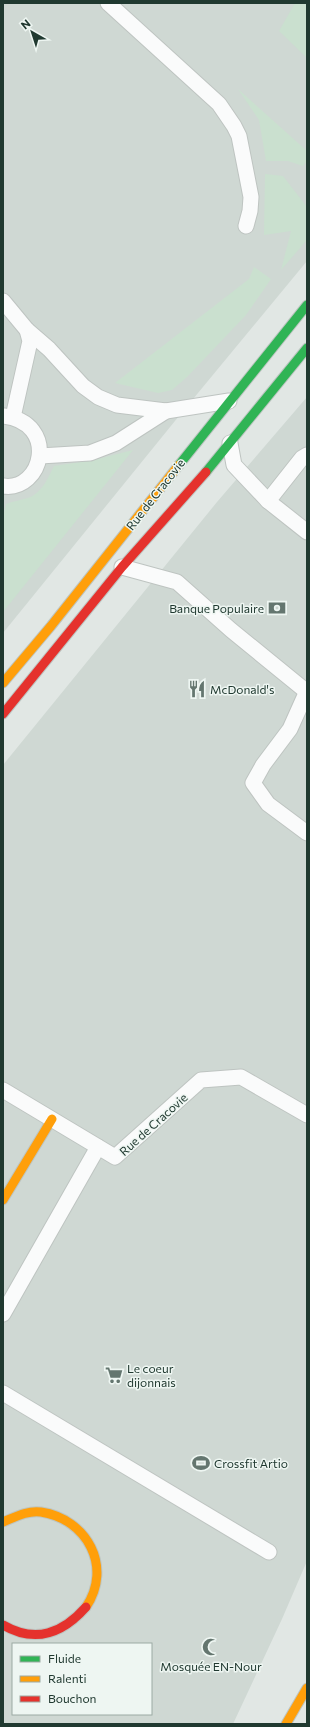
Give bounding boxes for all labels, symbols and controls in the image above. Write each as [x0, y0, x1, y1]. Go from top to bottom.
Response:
north arrow [12, 12, 52, 52]
text: N [18, 16, 33, 31]
street label: Rue de Cracovie [123, 456, 187, 532]
bank icon: Banque Populaire [267, 598, 287, 618]
place label: Banque Populaire [169, 601, 264, 615]
restaurant icon: McDonald's [187, 679, 207, 699]
place label: McDonald's [210, 682, 274, 696]
street label: Rue de Cracovie [116, 1090, 190, 1158]
place label: Le coeur dijonnais [127, 1361, 176, 1389]
supermarket icon: Le coeur dijonnais [104, 1365, 124, 1385]
sports icon: Crossfit Artio [191, 1453, 211, 1473]
place label: Crossfit Artio [214, 1456, 288, 1470]
mosque icon: Mosquée EN-Nour [201, 1637, 221, 1657]
legend [12, 1643, 152, 1715]
text: Fluide [48, 1651, 81, 1665]
place label: Mosquée EN-Nour [160, 1659, 262, 1673]
text: Ralenti [48, 1671, 87, 1685]
text: Bouchon [48, 1691, 96, 1705]

